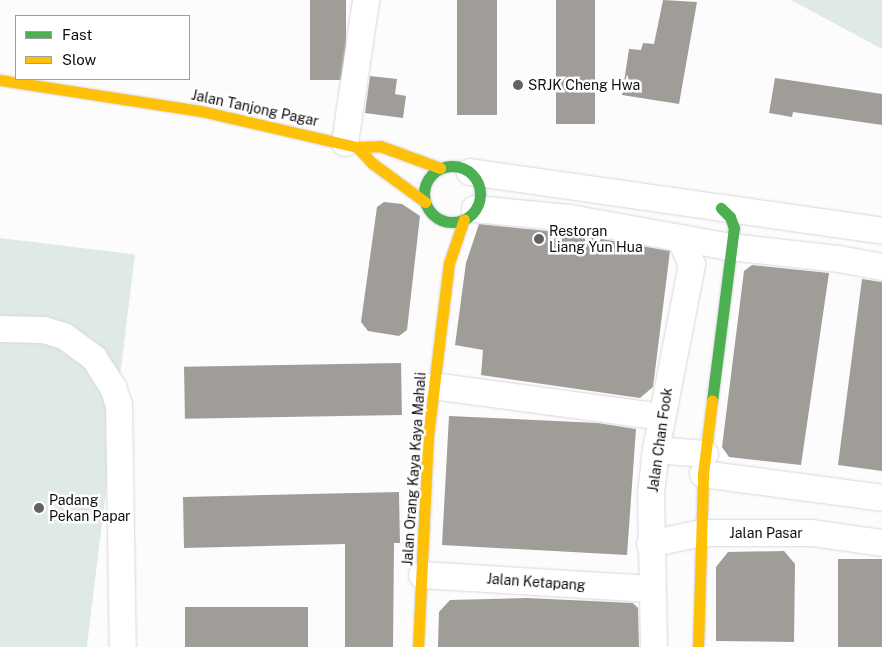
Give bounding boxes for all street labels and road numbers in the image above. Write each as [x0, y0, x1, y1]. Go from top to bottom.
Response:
street label: Jalan Tanjong Pagar [190, 86, 320, 130]
street label: Jalan Orang Kaya Kaya Mahali [399, 372, 429, 566]
street label: Jalan Chan Fook [644, 387, 676, 493]
street label: Jalan Pasar [729, 525, 803, 541]
street label: Jalan Ketapang [486, 570, 586, 594]

